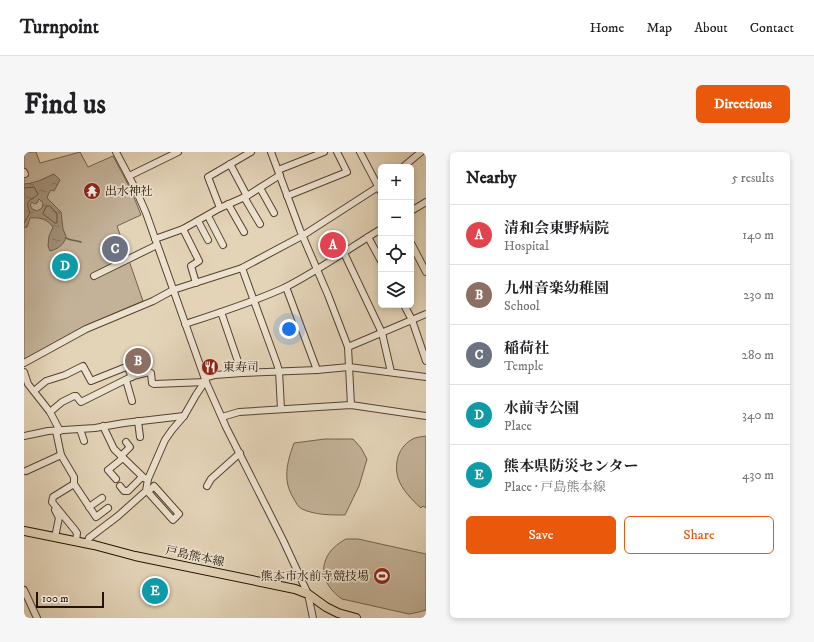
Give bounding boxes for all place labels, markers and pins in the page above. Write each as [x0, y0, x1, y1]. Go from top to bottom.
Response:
temple icon: 出水神社 [82, 181, 102, 201]
place label: 出水神社 [105, 184, 153, 199]
pin: A [320, 230, 346, 260]
pin: C [102, 234, 128, 264]
pin: D [52, 251, 78, 281]
pin: B [125, 346, 151, 376]
restaurant icon: 東寿司 [200, 357, 220, 377]
place label: 東寿司 [223, 360, 259, 375]
sports icon: 熊本市水前寺競技場 [372, 566, 392, 586]
place label: 熊本市水前寺競技場 [261, 569, 369, 584]
pin: E [142, 576, 168, 606]

